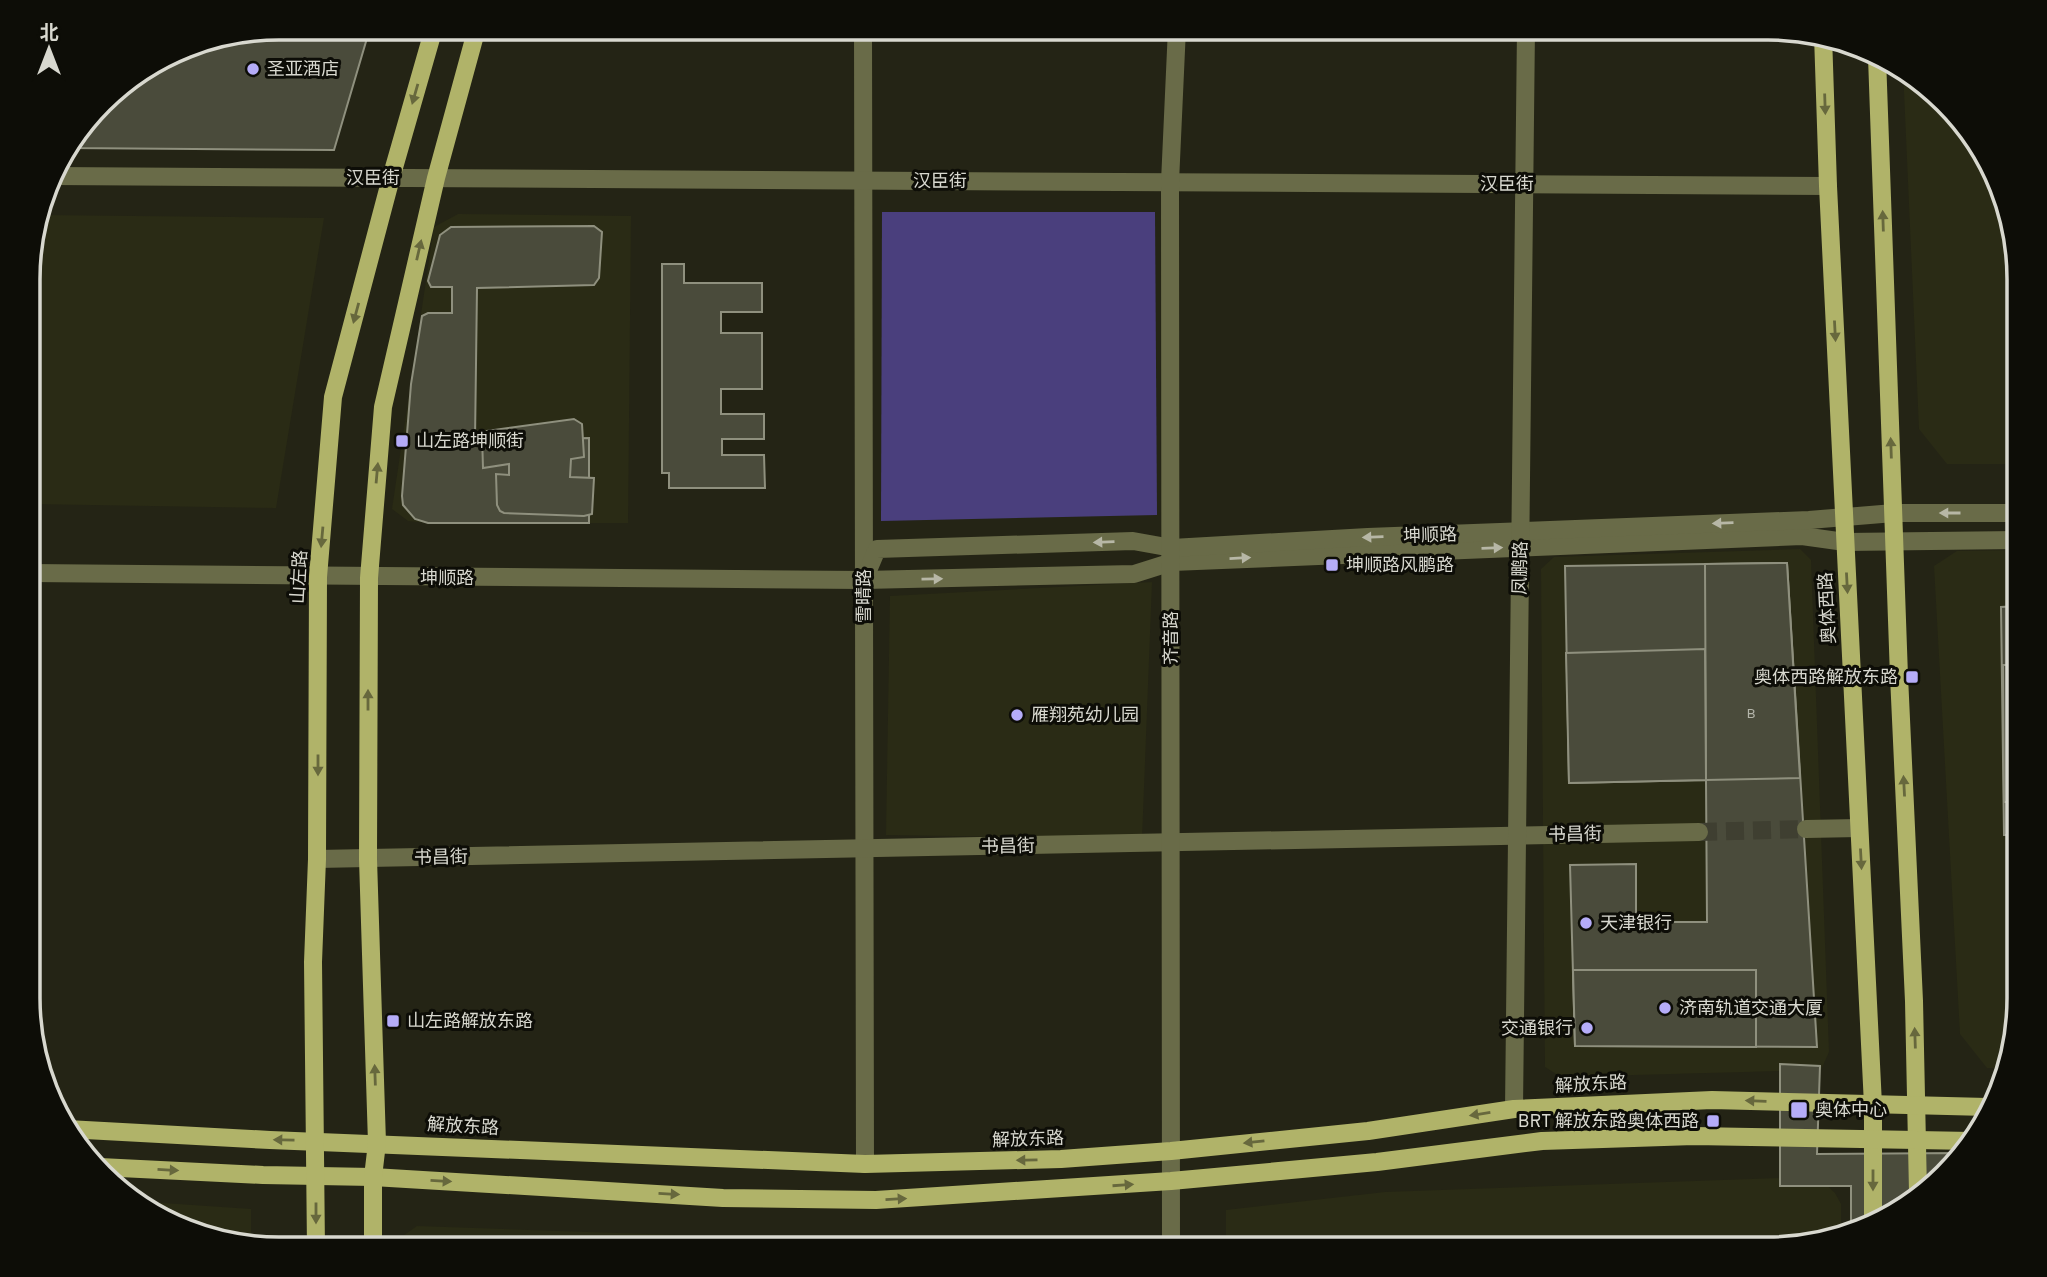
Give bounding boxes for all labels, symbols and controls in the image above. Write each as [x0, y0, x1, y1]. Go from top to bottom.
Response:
north arrow [14, 14, 84, 84]
text: 北 [39, 22, 59, 46]
place label: 圣亚酒店 [267, 59, 339, 82]
marker: 圣亚酒店 [245, 61, 261, 77]
one-way arrow [410, 83, 420, 104]
one-way arrow [1820, 93, 1831, 115]
street label: 汉臣街 [346, 168, 400, 191]
street label: 汉臣街 [913, 171, 967, 194]
street label: 汉臣街 [1480, 174, 1534, 197]
one-way arrow [1878, 210, 1889, 232]
one-way arrow [414, 239, 425, 261]
one-way arrow [350, 303, 360, 324]
one-way arrow [1830, 320, 1841, 342]
place label: 山左路坤顺街 [416, 431, 524, 454]
marker: 山左路坤顺街 [394, 433, 410, 449]
one-way arrow [1886, 437, 1897, 459]
one-way arrow [372, 462, 383, 484]
one-way arrow [1939, 507, 1961, 519]
one-way arrow [1712, 517, 1734, 528]
street label: 坤顺路 [1403, 524, 1457, 549]
one-way arrow [316, 526, 327, 548]
one-way arrow [1362, 531, 1384, 542]
one-way arrow [1093, 536, 1115, 548]
street label: 凤鹏路 [1510, 541, 1533, 595]
one-way arrow [1481, 543, 1503, 554]
street label: 山左路 [288, 550, 313, 605]
one-way arrow [1229, 553, 1251, 564]
place label: 坤顺路风鹏路 [1346, 555, 1454, 578]
marker: 坤顺路风鹏路 [1324, 557, 1340, 573]
street label: 坤顺路 [420, 568, 474, 591]
street label: 雪晴路 [854, 569, 877, 623]
street label: 奥体西路 [1815, 571, 1842, 644]
one-way arrow [1842, 572, 1853, 594]
one-way arrow [921, 573, 943, 585]
street label: 齐音路 [1161, 611, 1184, 665]
place label: 奥体西路解放东路 [1754, 667, 1898, 690]
marker: 奥体西路解放东路 [1904, 669, 1920, 685]
one-way arrow [362, 689, 374, 711]
place label: 雁翔苑幼儿园 [1031, 705, 1139, 728]
house number: B [1746, 706, 1756, 723]
marker: 雁翔苑幼儿园 [1009, 707, 1025, 723]
one-way arrow [312, 754, 323, 776]
one-way arrow [1898, 775, 1909, 797]
street label: 书昌街 [1548, 824, 1602, 847]
street label: 书昌街 [981, 836, 1035, 859]
street label: 书昌街 [414, 847, 468, 870]
one-way arrow [1855, 848, 1866, 870]
place label: 天津银行 [1600, 913, 1672, 936]
marker: 天津银行 [1578, 915, 1594, 931]
place label: 济南轨道交通大厦 [1679, 998, 1823, 1021]
marker: 济南轨道交通大厦 [1657, 1000, 1673, 1016]
place label: 山左路解放东路 [407, 1011, 533, 1034]
marker: 山左路解放东路 [385, 1013, 401, 1029]
place label: 交通银行 [1501, 1018, 1573, 1041]
marker: 交通银行 [1579, 1020, 1595, 1036]
one-way arrow [1909, 1027, 1920, 1049]
one-way arrow [369, 1064, 381, 1086]
street label: 解放东路 [1555, 1072, 1628, 1099]
one-way arrow [1745, 1096, 1767, 1107]
marker: 奥体中心 [1789, 1100, 1809, 1120]
place label: 奥体中心 [1815, 1100, 1887, 1123]
one-way arrow [1469, 1109, 1491, 1120]
place label: BRT 解放东路奥体西路 [1518, 1111, 1699, 1134]
marker: BRT 解放东路奥体西路 [1705, 1113, 1721, 1129]
street label: 解放东路 [426, 1114, 499, 1141]
street label: 解放东路 [992, 1128, 1064, 1153]
one-way arrow [273, 1135, 295, 1146]
one-way arrow [1243, 1137, 1265, 1148]
one-way arrow [1016, 1154, 1038, 1166]
one-way arrow [157, 1165, 179, 1176]
one-way arrow [1867, 1170, 1879, 1192]
one-way arrow [431, 1176, 453, 1187]
one-way arrow [1112, 1179, 1134, 1190]
one-way arrow [658, 1189, 680, 1200]
one-way arrow [885, 1193, 907, 1204]
one-way arrow [310, 1202, 322, 1224]

